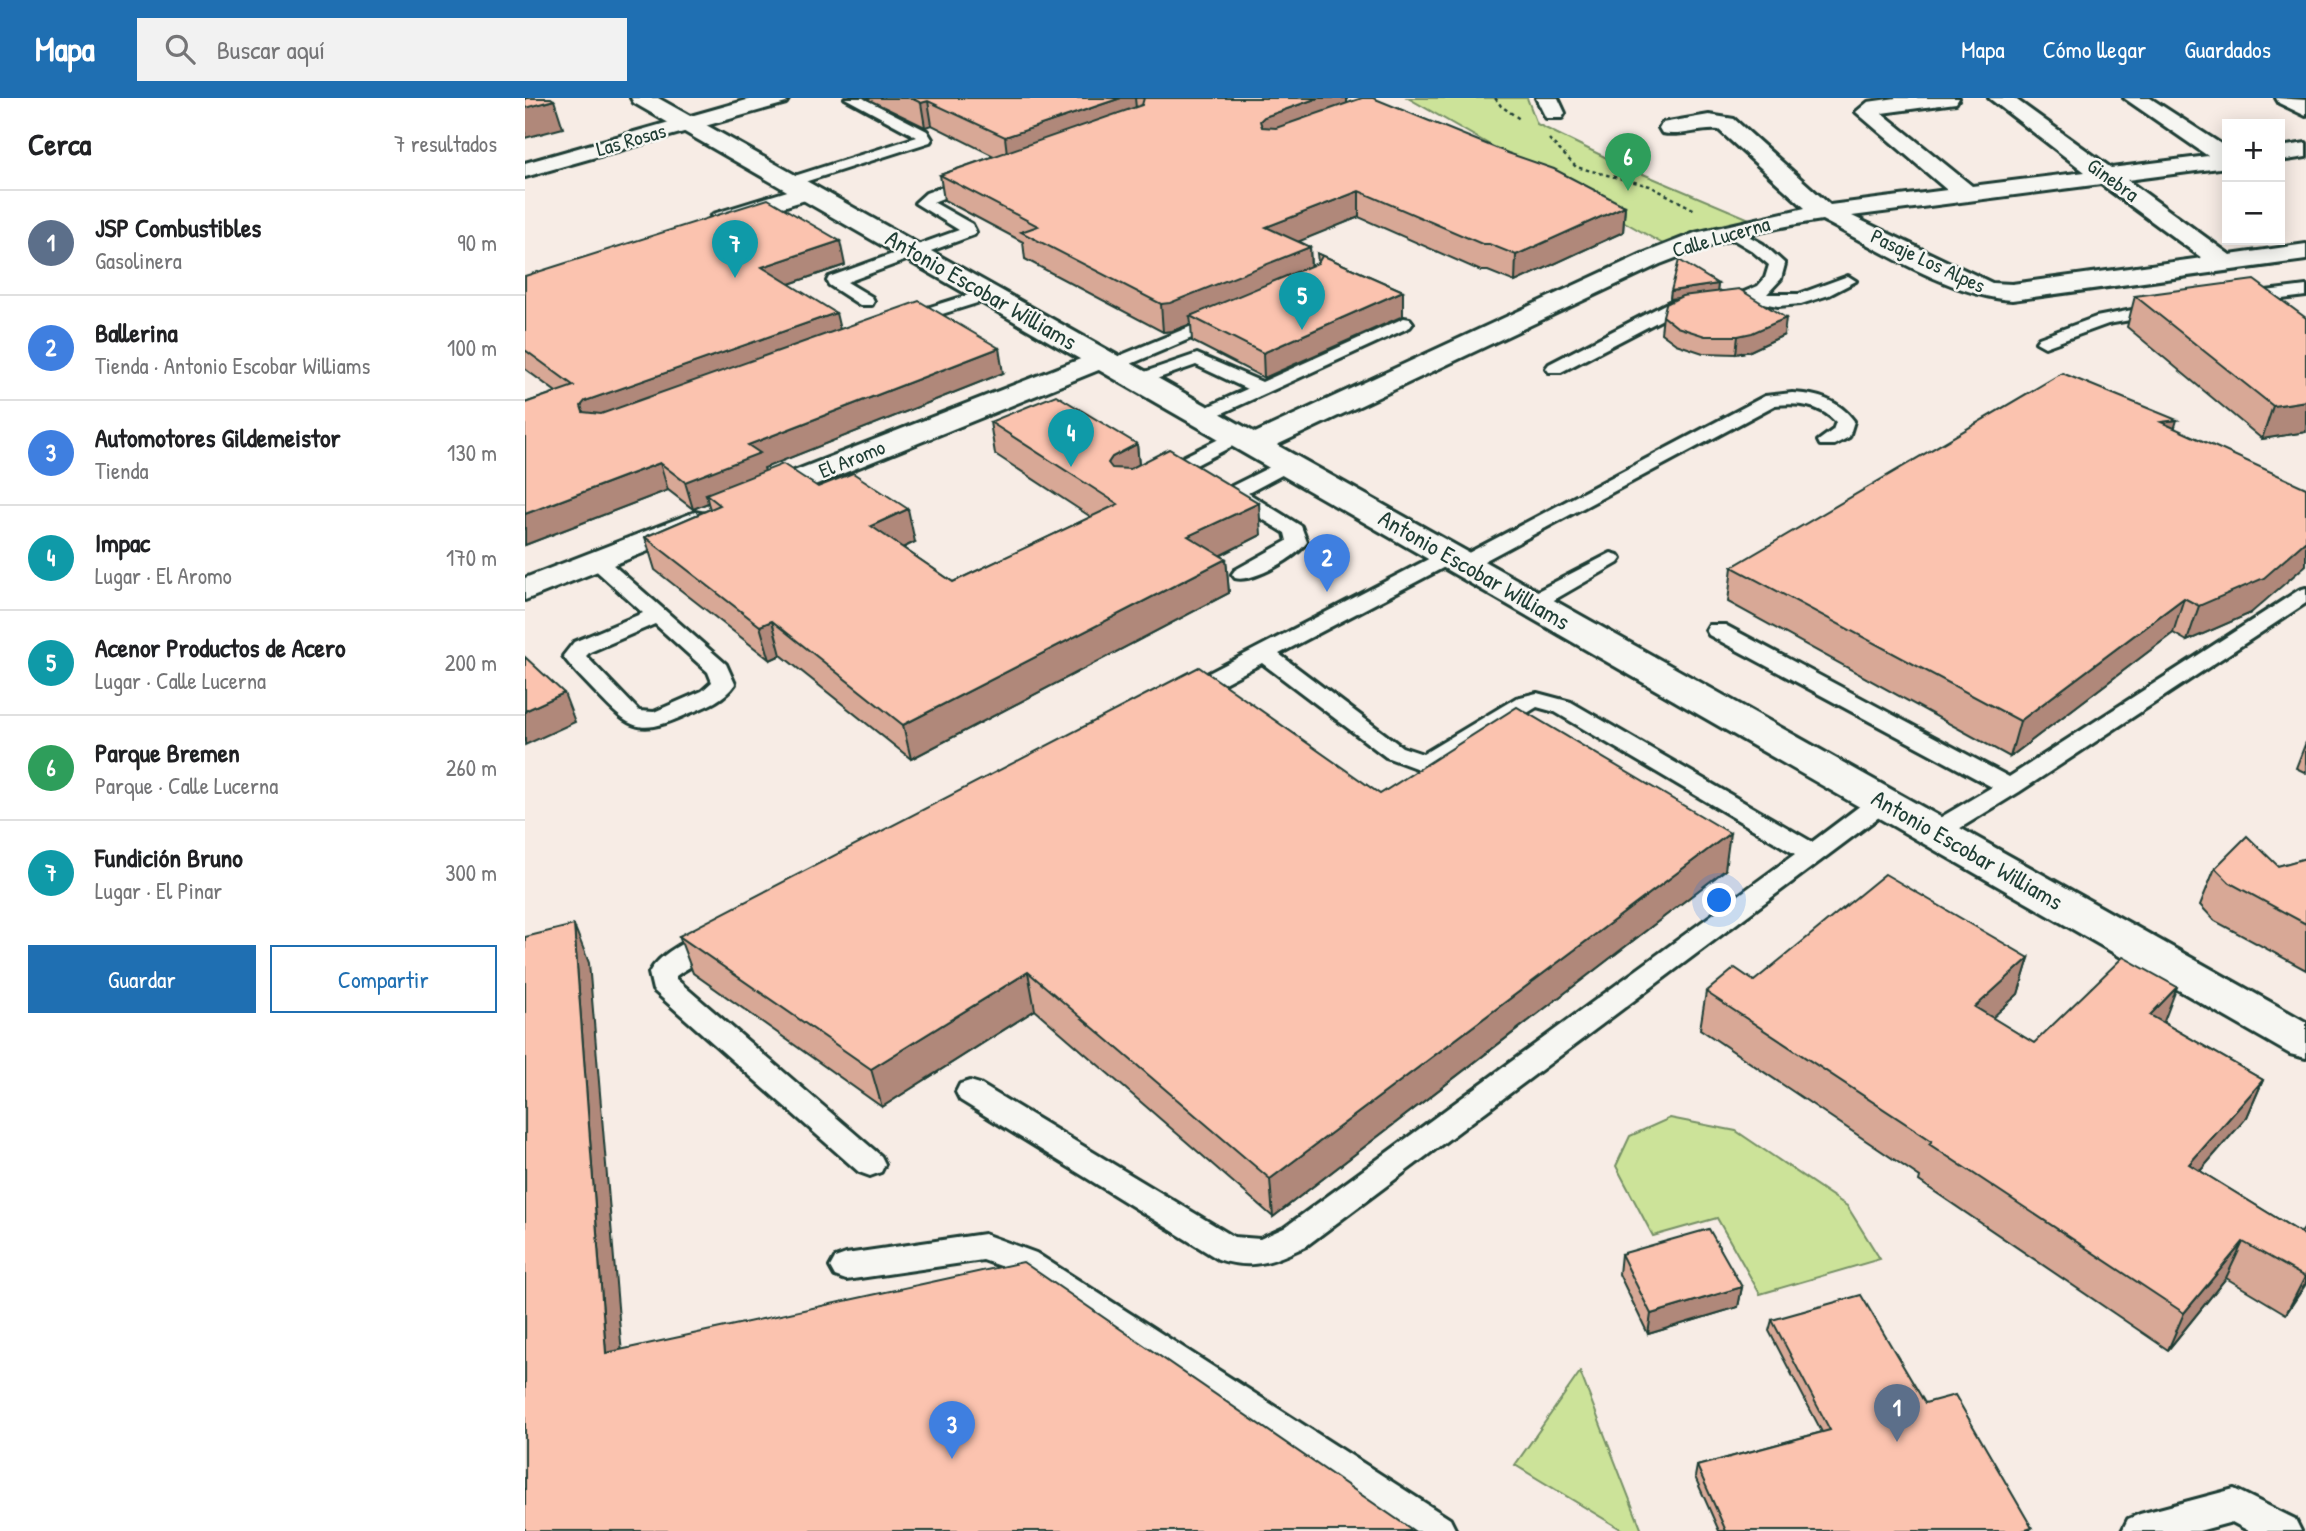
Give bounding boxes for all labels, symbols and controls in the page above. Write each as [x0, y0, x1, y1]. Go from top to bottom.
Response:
search box [137, 18, 627, 81]
text: Mapa [35, 27, 95, 71]
icon: search [161, 30, 199, 68]
text: Buscar aquí [217, 32, 325, 67]
text: Mapa [1961, 33, 2005, 65]
text: Cómo llegar [2043, 33, 2146, 65]
text: Guardados [2184, 33, 2271, 65]
street label: Las Rosas [593, 116, 669, 163]
map controls [2222, 119, 2285, 245]
button: + [2222, 119, 2285, 182]
text: Cerca [28, 124, 91, 164]
text: 7 resultados [394, 128, 497, 159]
pin: 6 [1605, 133, 1651, 191]
street label: Ginebra [2081, 151, 2145, 208]
button: − [2222, 182, 2285, 245]
street label: Calle Lucerna [1669, 209, 1773, 264]
text: JSP Combustibles [95, 210, 261, 245]
pin: 7 [712, 220, 758, 278]
street label: Antonio Escobar Williams [880, 221, 1083, 357]
street label: Pasaje Los Alpes [1866, 221, 1990, 300]
text: 1 [47, 227, 55, 258]
text: 90 m [457, 227, 497, 258]
text: Gasolinera [95, 245, 182, 276]
pin: 5 [1279, 272, 1325, 330]
text: Ballerina [95, 315, 178, 350]
text: 2 [46, 332, 56, 363]
text: 100 m [447, 332, 497, 363]
text: Tienda · Antonio Escobar Williams [95, 350, 370, 381]
pin: 4 [1048, 409, 1094, 467]
text: Automotores Gildemeistor [95, 420, 340, 455]
street label: El Aromo [814, 432, 889, 485]
text: 3 [46, 437, 56, 468]
text: 130 m [447, 437, 497, 468]
text: Tienda [95, 455, 148, 486]
street label: Antonio Escobar Williams [1373, 501, 1576, 637]
text: Impac [95, 525, 150, 560]
pin: 2 [1304, 534, 1350, 592]
text: 4 [47, 542, 55, 573]
text: 170 m [446, 542, 497, 573]
text: Lugar · El Aromo [95, 560, 232, 591]
text: Acenor Productos de Acero [95, 630, 345, 665]
text: 5 [46, 647, 56, 678]
text: 200 m [445, 647, 497, 678]
text: Lugar · Calle Lucerna [95, 665, 266, 696]
text: Parque Bremen [95, 735, 240, 770]
text: 6 [46, 752, 56, 783]
text: 260 m [446, 752, 497, 783]
text: Parque · Calle Lucerna [95, 770, 278, 801]
street label: Antonio Escobar Williams [1866, 781, 2069, 917]
text: Fundición Bruno [95, 840, 243, 875]
text: 7 [45, 857, 57, 888]
text: 300 m [445, 857, 497, 888]
text: Lugar · El Pinar [95, 875, 222, 906]
your location [1702, 883, 1736, 917]
button: Guardar [28, 945, 256, 1013]
button: Compartir [270, 945, 497, 1013]
pin: 1 [1874, 1384, 1920, 1442]
pin: 3 [929, 1401, 975, 1459]

